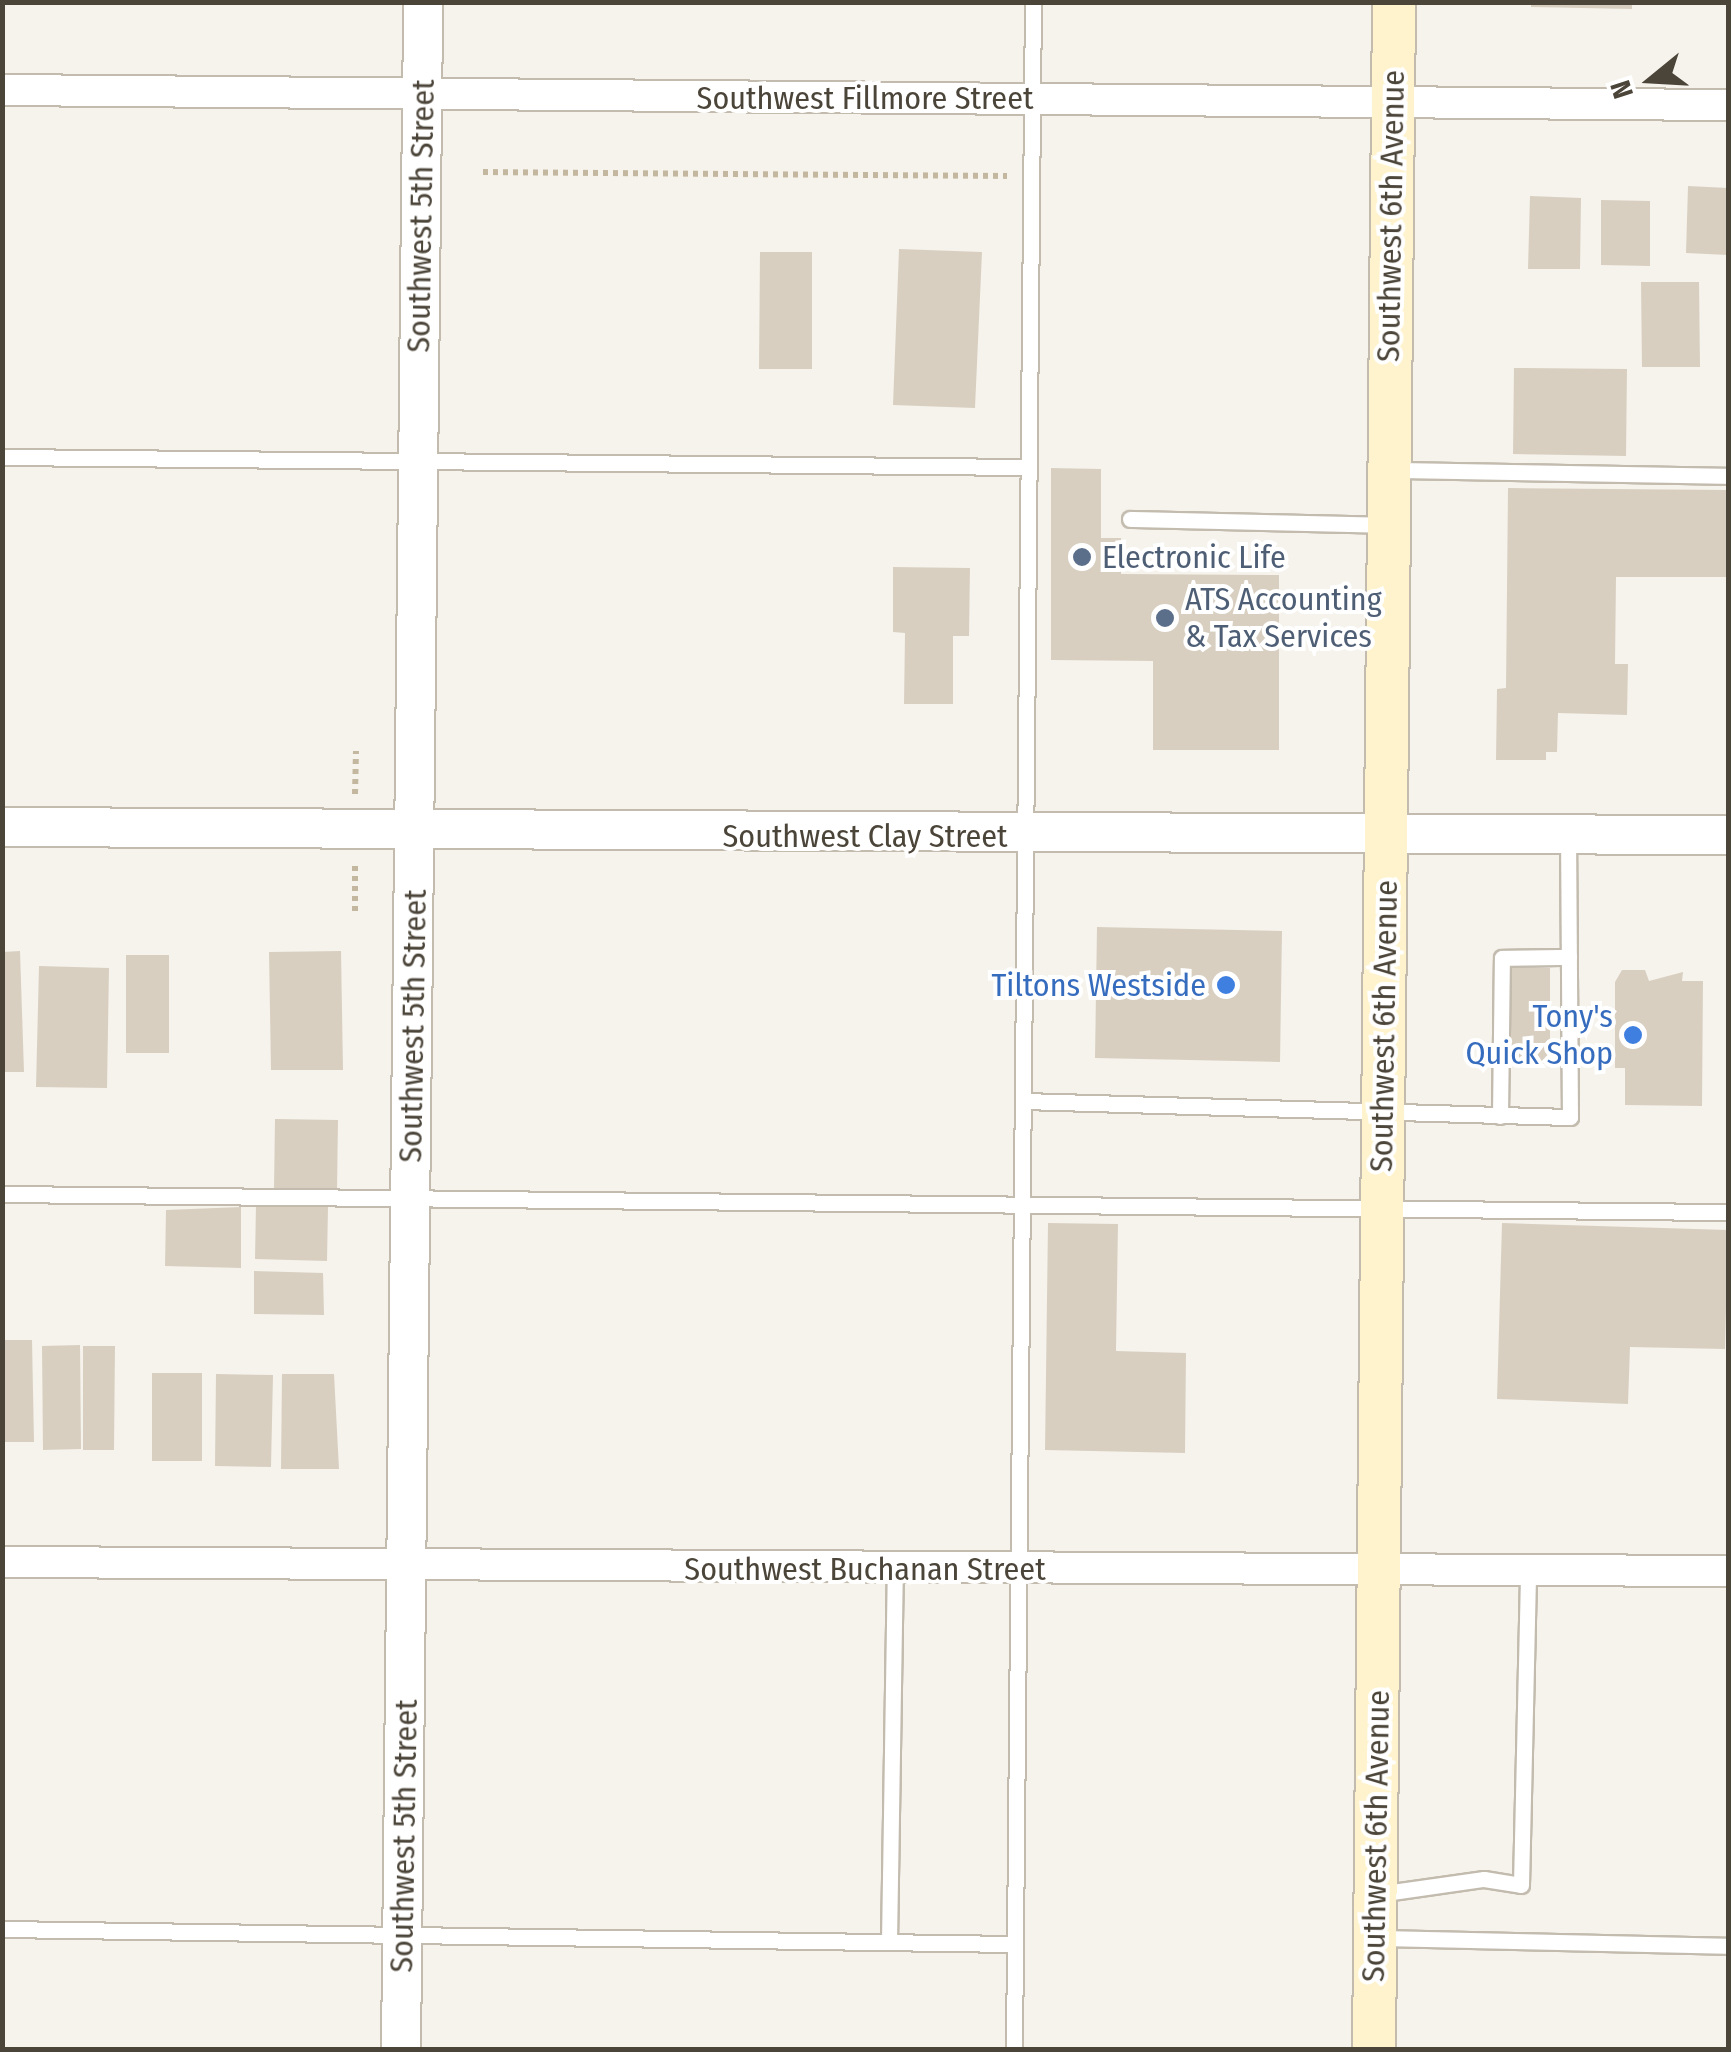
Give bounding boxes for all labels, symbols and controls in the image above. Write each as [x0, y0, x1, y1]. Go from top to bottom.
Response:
north arrow [1601, 30, 1701, 130]
street label: Southwest 6th Avenue [1369, 70, 1413, 362]
text: N [1604, 76, 1640, 103]
street label: Southwest 5th Street [399, 79, 443, 353]
street label: Southwest Fillmore Street [697, 79, 1033, 117]
place label: Electronic Life [1102, 538, 1286, 576]
marker: Electronic Life [1071, 546, 1093, 568]
place label: ATS Accounting & Tax Services [1185, 581, 1382, 656]
marker: ATS Accounting & Tax Services [1154, 607, 1176, 629]
street label: Southwest Clay Street [722, 817, 1008, 855]
street label: Southwest 6th Avenue [1362, 880, 1406, 1172]
street label: Southwest 5th Street [391, 889, 435, 1163]
place label: Tiltons Westside [992, 966, 1206, 1004]
marker: Tiltons Westside [1215, 974, 1237, 996]
place label: Tony's Quick Shop [1465, 998, 1613, 1073]
marker: Tony's Quick Shop [1622, 1024, 1644, 1046]
street label: Southwest Buchanan Street [684, 1550, 1046, 1588]
street label: Southwest 6th Avenue [1354, 1690, 1398, 1982]
street label: Southwest 5th Street [382, 1699, 426, 1973]

